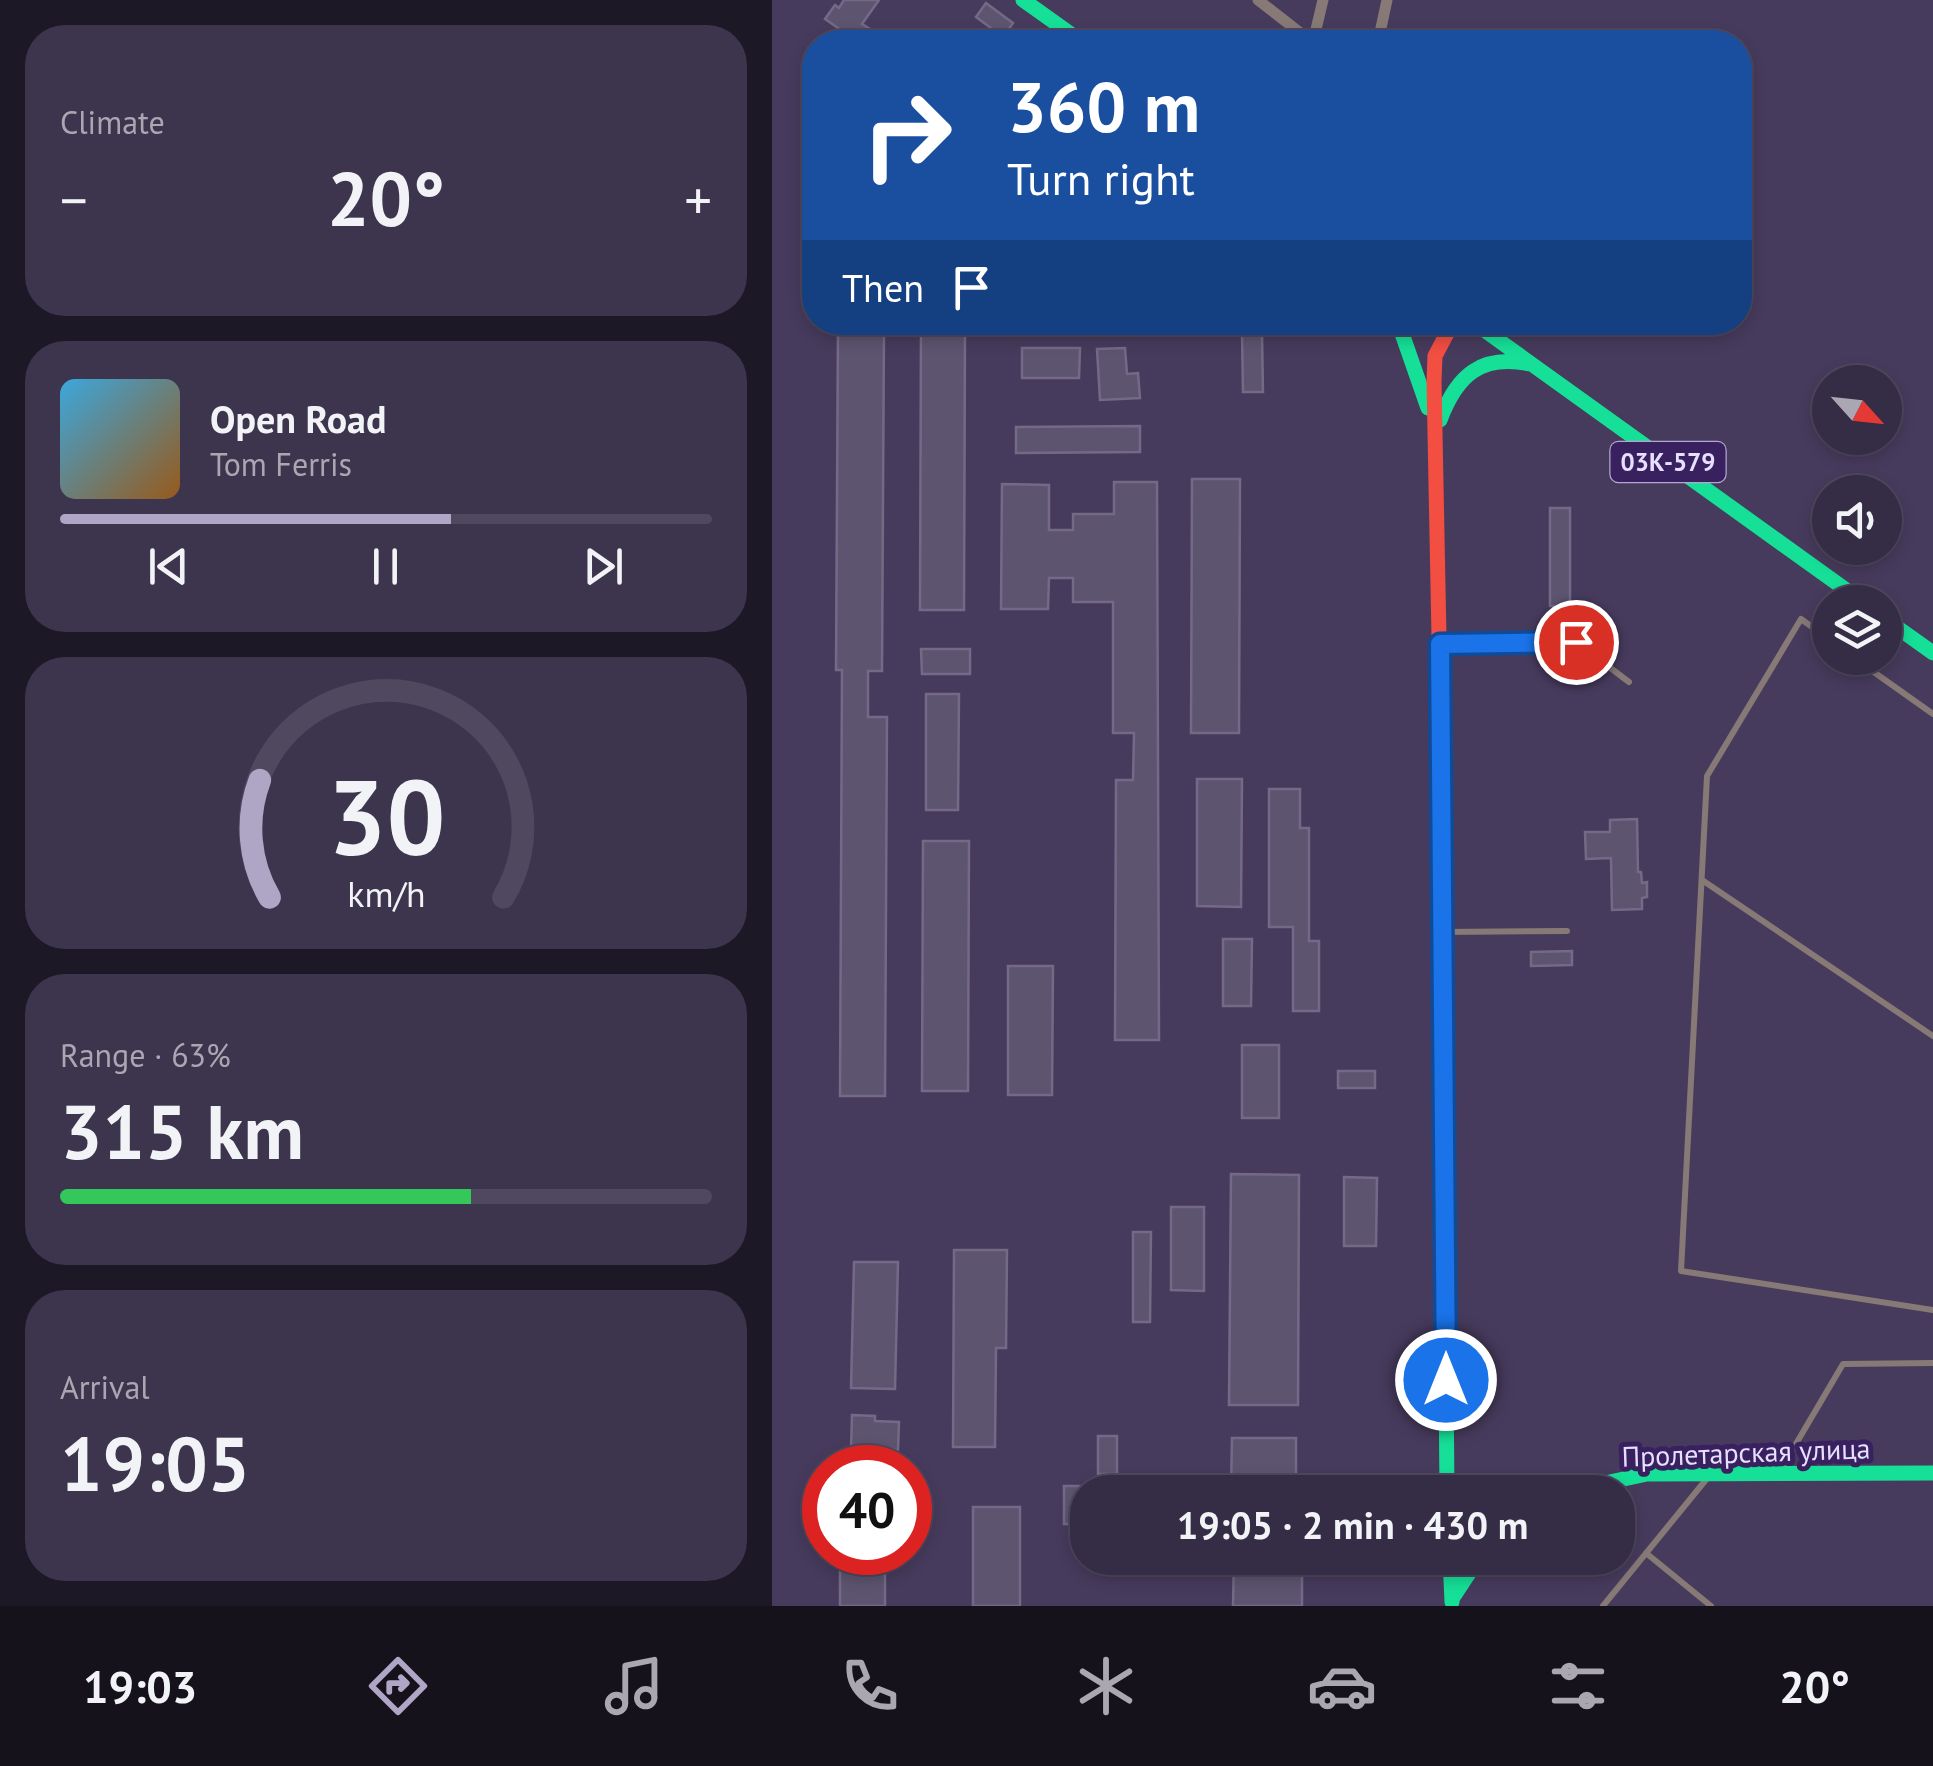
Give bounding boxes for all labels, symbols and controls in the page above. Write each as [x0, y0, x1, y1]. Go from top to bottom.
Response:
text: 360 m [1007, 61, 1200, 151]
icon: right [842, 70, 972, 200]
text: Climate [60, 101, 165, 143]
text: Turn right [1007, 149, 1195, 207]
text: 20° [327, 150, 445, 247]
text: − [60, 164, 88, 235]
text: + [684, 164, 712, 235]
icon: arrive [944, 260, 999, 315]
text: Then [842, 263, 924, 312]
north arrow [1812, 365, 1902, 455]
map controls [1812, 365, 1902, 675]
text: Open Road [210, 394, 386, 443]
road number: 03К-579 [1610, 442, 1726, 482]
text: Tom Ferris [210, 443, 352, 485]
button: sound [1812, 475, 1902, 565]
icon: previous [141, 539, 196, 594]
icon: pause [358, 539, 413, 594]
icon: next [576, 539, 631, 594]
button: layers [1812, 585, 1902, 675]
pin [1534, 600, 1619, 685]
icon: arrive [1549, 615, 1604, 670]
text: 30 [327, 749, 445, 884]
text: km/h [347, 871, 425, 917]
text: Range · 63% [60, 1034, 231, 1076]
text: 315 km [60, 1083, 304, 1180]
position arrow [1394, 1328, 1498, 1432]
text: Arrival [60, 1366, 150, 1408]
text: 19:05 [60, 1415, 250, 1512]
street label: Пролетарская улица [1621, 1429, 1871, 1475]
speed limit sign: 40 [802, 1445, 932, 1575]
text: 19:05 · 2 min · 430 m [1177, 1500, 1528, 1549]
icon: directions [363, 1651, 433, 1721]
icon: music [599, 1651, 669, 1721]
icon: phone [835, 1651, 905, 1721]
icon: climate [1071, 1651, 1141, 1721]
icon: car [1307, 1651, 1377, 1721]
icon: filters [1543, 1651, 1613, 1721]
text: 19:03 [83, 1657, 197, 1715]
text: 20° [1779, 1657, 1850, 1715]

